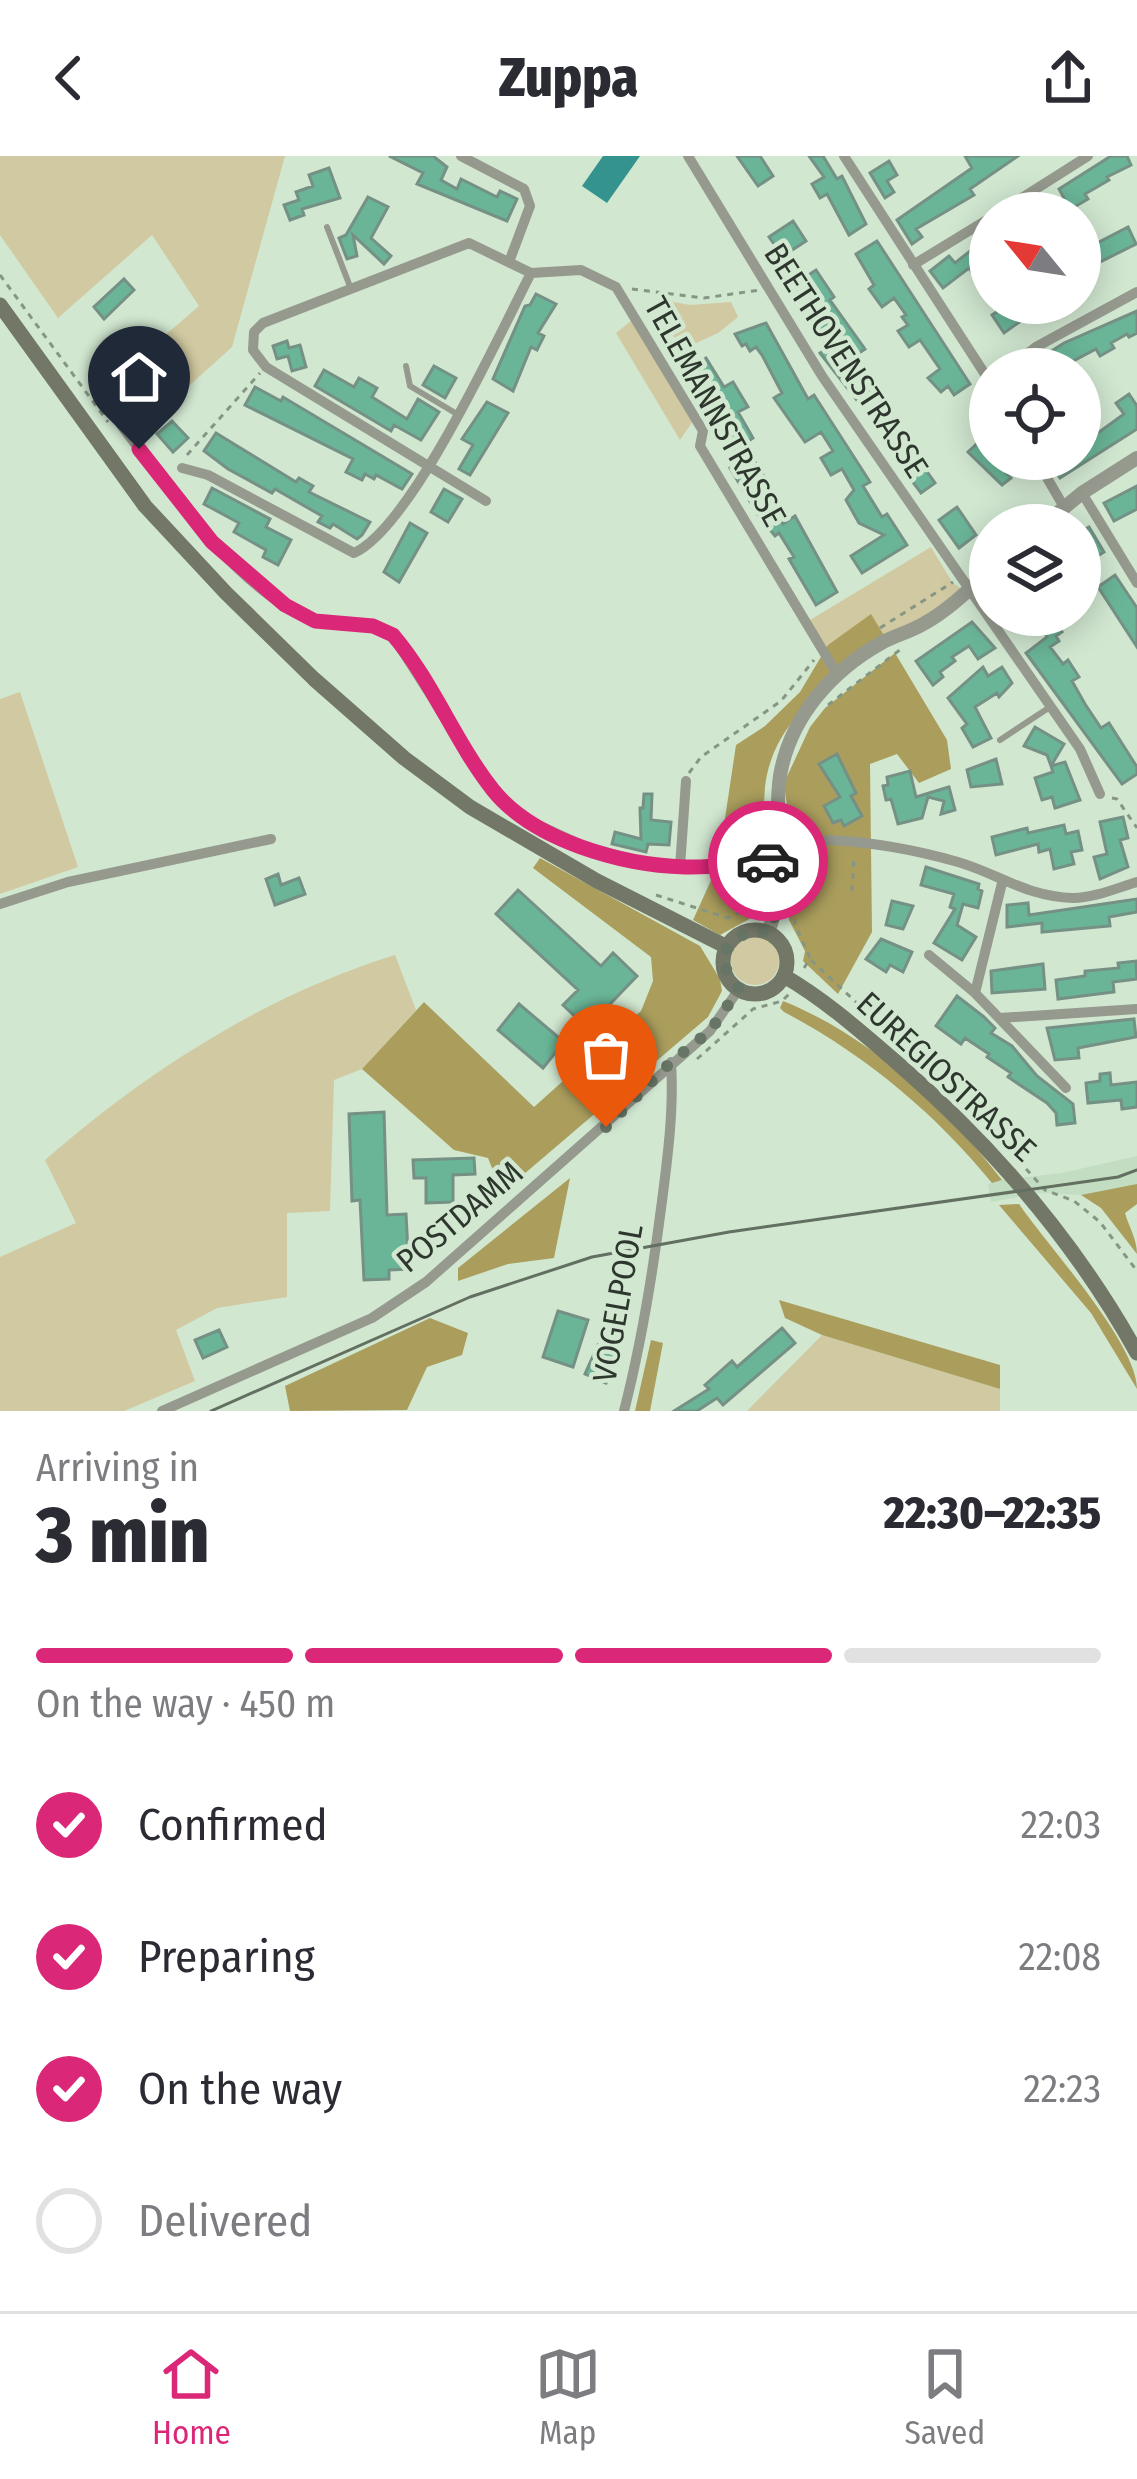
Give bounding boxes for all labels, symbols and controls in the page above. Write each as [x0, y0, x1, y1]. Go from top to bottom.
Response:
icon: back [36, 45, 102, 111]
icon: share [1035, 45, 1101, 111]
text: Zuppa [499, 46, 638, 110]
north arrow [969, 192, 1101, 324]
map controls [969, 192, 1101, 636]
street label: BEETHOVENSTRASSE [756, 236, 937, 485]
street label: TELEMANNSTRASSE [636, 290, 795, 533]
pin [88, 326, 190, 449]
icon: home [106, 344, 172, 410]
button: locate [969, 348, 1101, 480]
button: layers [969, 504, 1101, 636]
courier [708, 801, 828, 921]
icon: car [735, 828, 801, 894]
street label: EUREGIOSTRASSE [848, 984, 1044, 1170]
pin [555, 1004, 657, 1127]
icon: bag [573, 1022, 639, 1088]
street label: POSTDAMM [389, 1153, 531, 1281]
street label: VOGELPOOL [584, 1221, 652, 1385]
text: Arriving in [36, 1445, 199, 1491]
text: 22:30–22:35 [884, 1486, 1101, 1540]
text: 3 min [36, 1489, 209, 1583]
text: On the way · 450 m [36, 1681, 335, 1727]
icon: check [36, 1792, 102, 1858]
text: Confirmed [138, 1798, 328, 1852]
text: 22:03 [1021, 1802, 1101, 1848]
icon: check [36, 1924, 102, 1990]
text: Preparing [138, 1930, 315, 1984]
text: 22:08 [1019, 1934, 1101, 1980]
icon: check [36, 2056, 102, 2122]
text: On the way [138, 2062, 342, 2116]
text: 22:23 [1024, 2066, 1101, 2112]
text: Delivered [138, 2194, 312, 2248]
tab: Home [152, 2341, 231, 2453]
tab: Map [535, 2341, 601, 2453]
tab: Saved [905, 2341, 985, 2453]

